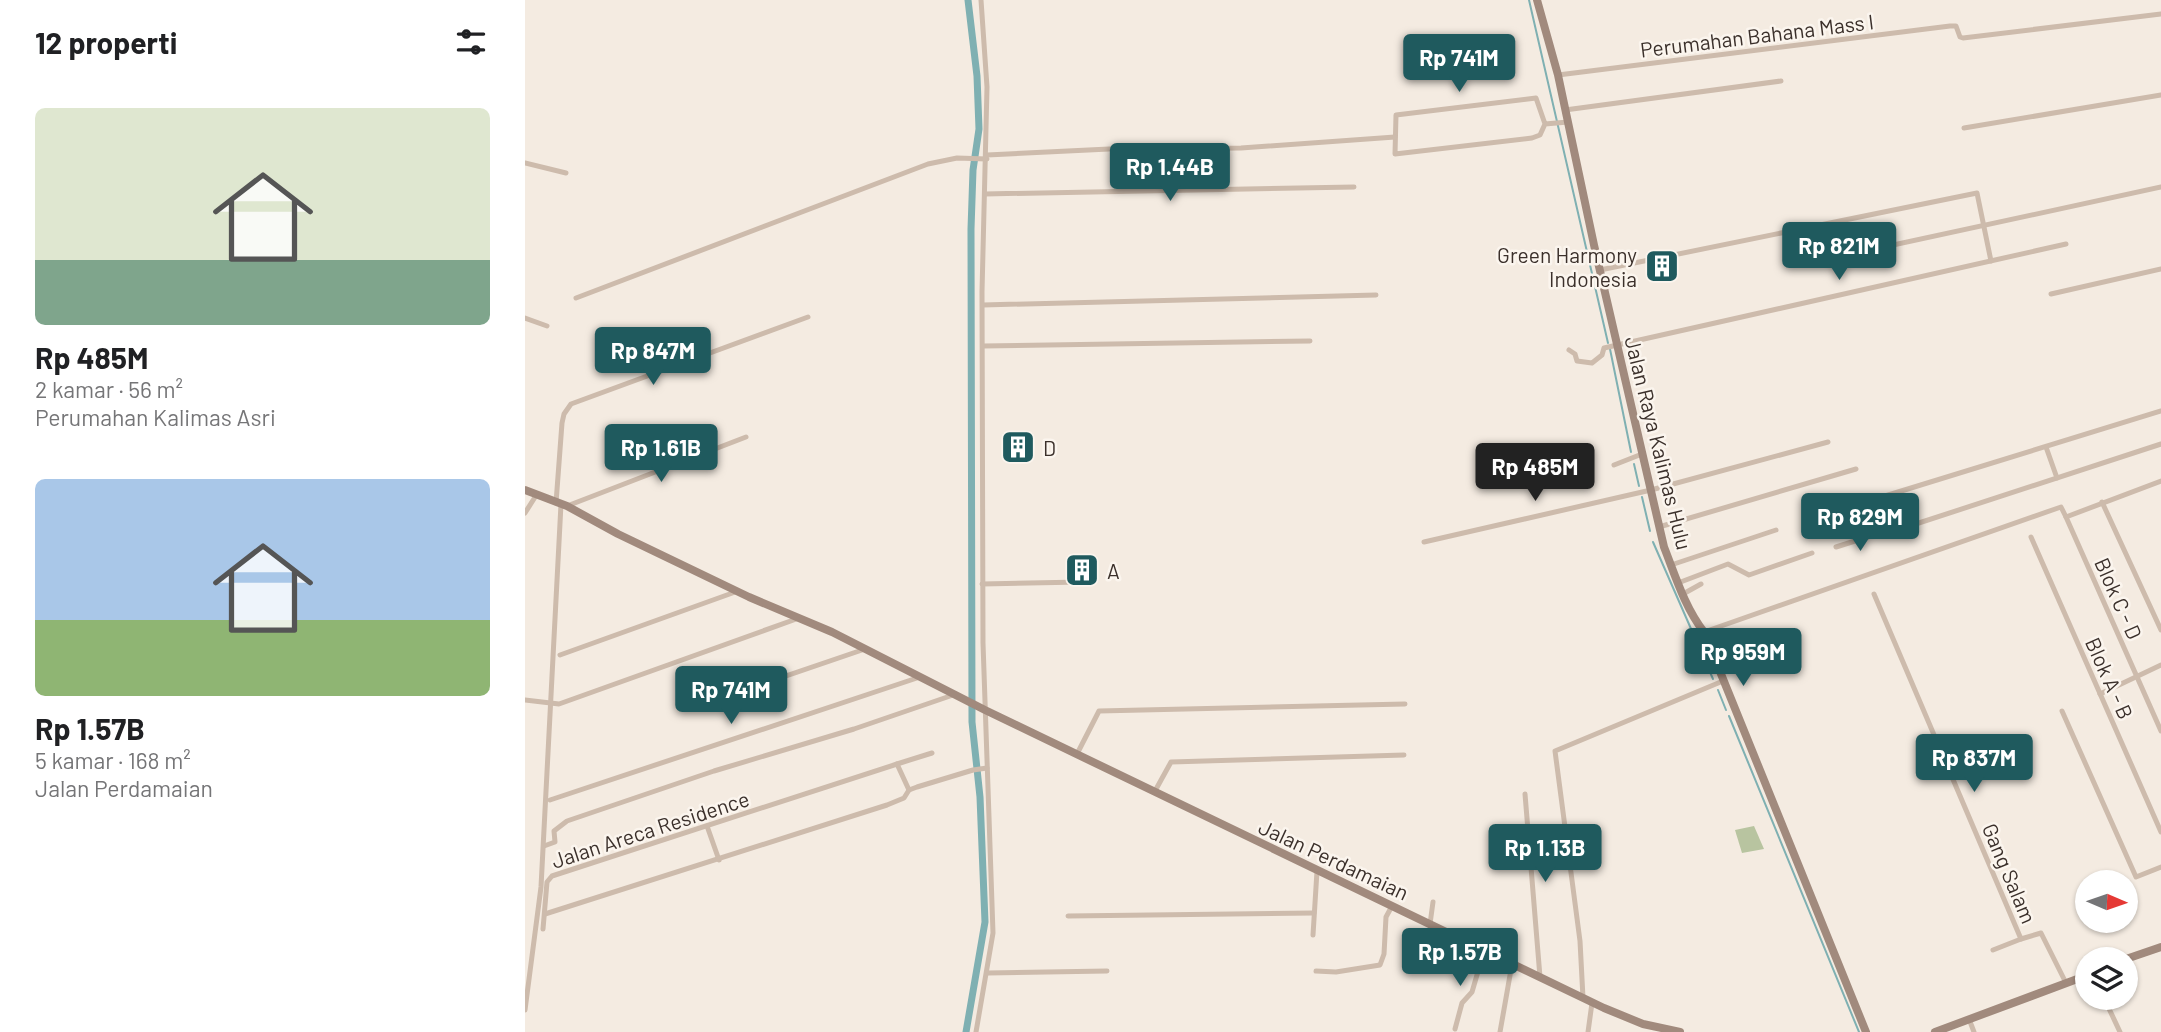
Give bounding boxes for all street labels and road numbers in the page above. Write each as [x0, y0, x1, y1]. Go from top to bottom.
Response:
street label: Perumahan Bahana Mass I [1639, 8, 1875, 62]
street label: Jalan Raya Kalimas Hulu [1620, 334, 1698, 552]
street label: Blok C - D [2090, 553, 2148, 643]
street label: Blok A - B [2081, 633, 2139, 723]
street label: Jalan Areca Residence [548, 785, 752, 873]
street label: Jalan Perdamaian [1255, 813, 1413, 905]
street label: Gang Salam [1978, 819, 2042, 927]

